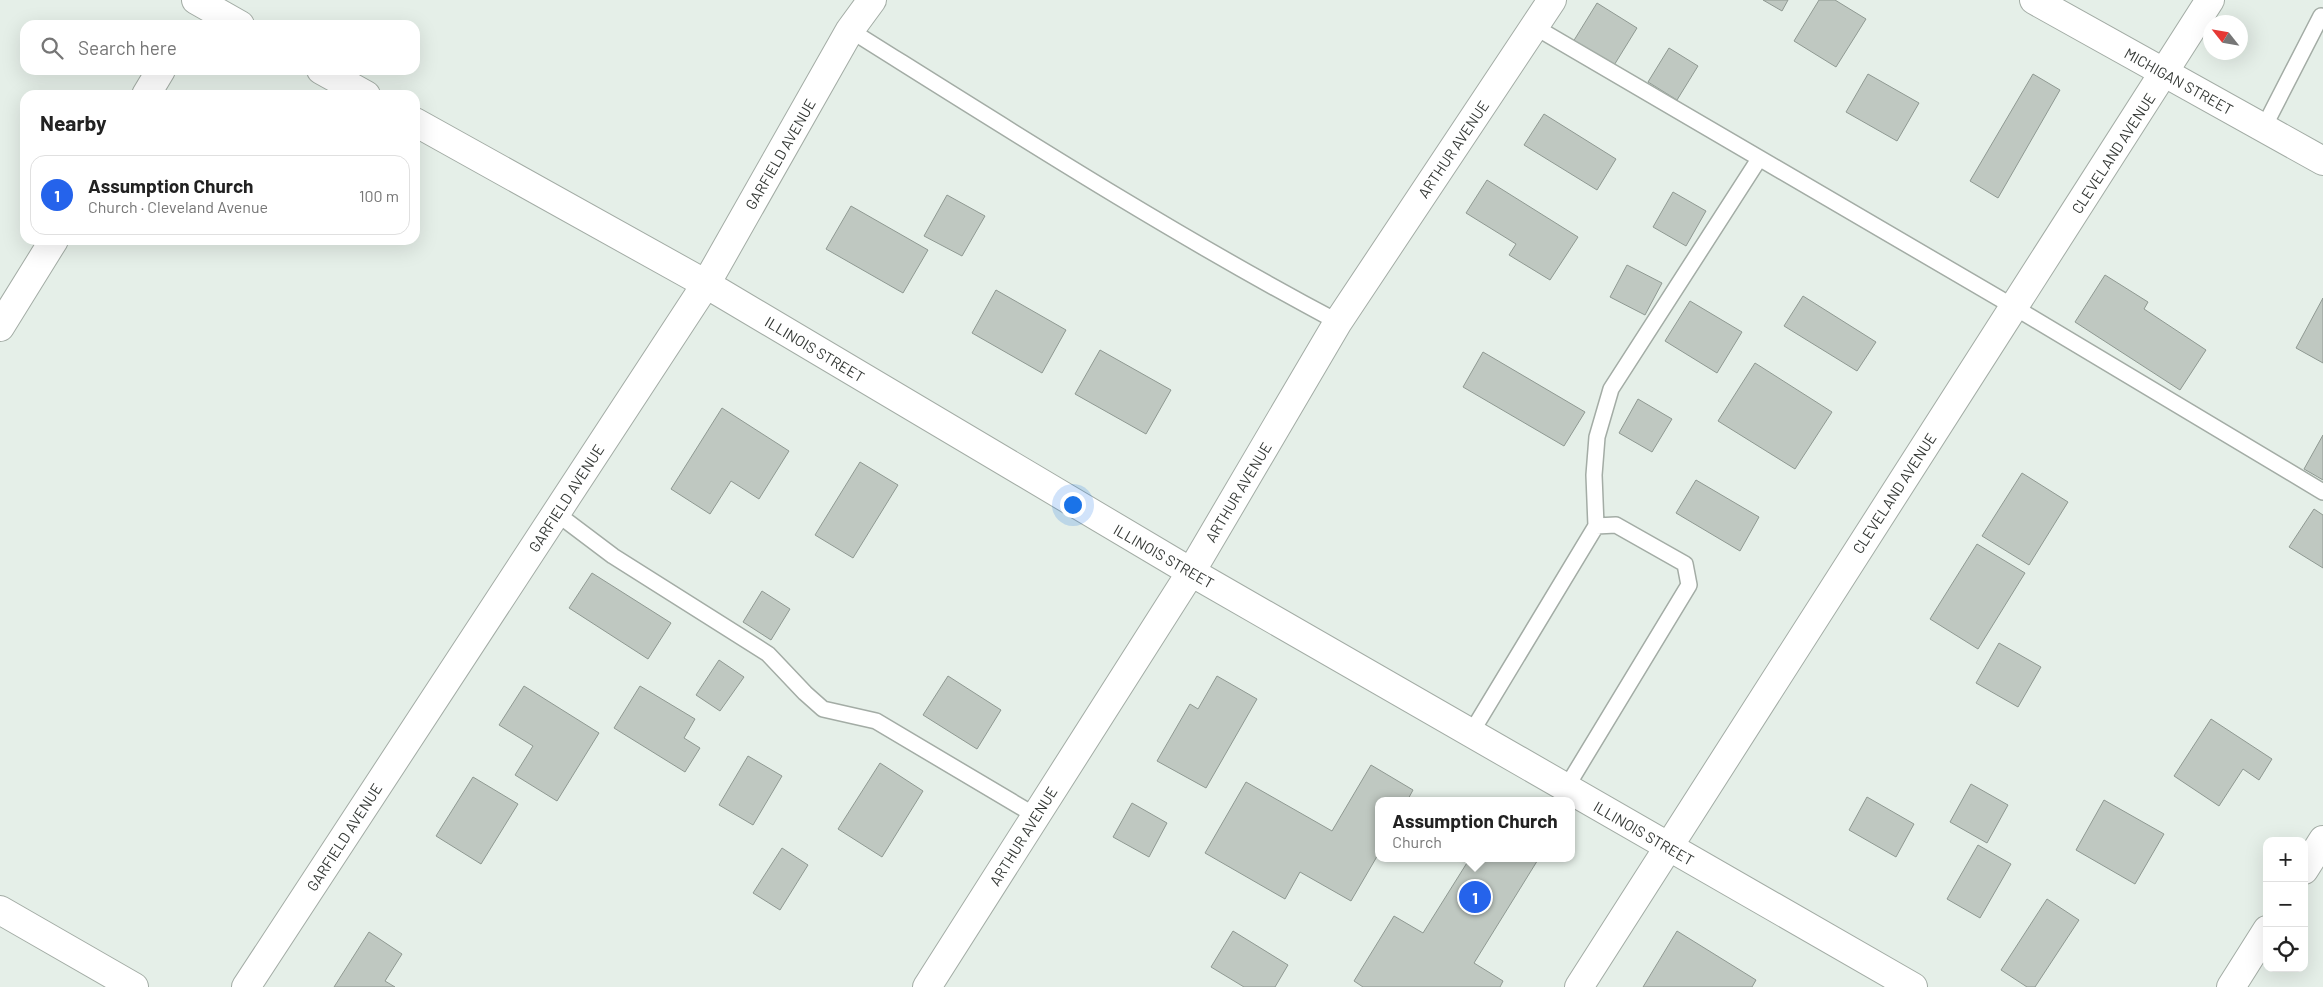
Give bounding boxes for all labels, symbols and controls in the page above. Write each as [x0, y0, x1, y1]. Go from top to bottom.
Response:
north arrow [2203, 15, 2248, 60]
search box [20, 20, 420, 75]
icon: search [38, 34, 66, 62]
text: Search here [78, 36, 177, 59]
street label: MICHIGAN STREET [2121, 44, 2237, 118]
street label: CLEVELAND AVENUE [2067, 89, 2159, 217]
street label: GARFIELD AVENUE [741, 95, 819, 213]
street label: ARTHUR AVENUE [1414, 97, 1492, 201]
text: Nearby [40, 110, 106, 135]
text: Assumption Church [88, 174, 253, 197]
text: 1 [54, 186, 60, 205]
text: 100 m [359, 186, 399, 205]
text: Church · Cleveland Avenue [88, 197, 268, 216]
street label: ILLINOIS STREET [762, 312, 868, 386]
street label: CLEVELAND AVENUE [1848, 429, 1940, 557]
street label: ARTHUR AVENUE [1201, 439, 1275, 545]
street label: GARFIELD AVENUE [524, 441, 608, 555]
your location [1060, 492, 1086, 518]
street label: ILLINOIS STREET [1111, 520, 1217, 592]
street label: GARFIELD AVENUE [302, 780, 386, 894]
street label: ARTHUR AVENUE [985, 783, 1061, 889]
popup [1375, 797, 1575, 862]
street label: ILLINOIS STREET [1591, 797, 1697, 869]
text: Assumption Church [1392, 809, 1558, 832]
text: Church [1392, 832, 1442, 851]
map controls [2263, 837, 2308, 972]
button: + [2263, 837, 2308, 882]
pin: 1 [1459, 878, 1491, 916]
button: − [2263, 882, 2308, 927]
button: locate [2263, 927, 2308, 972]

